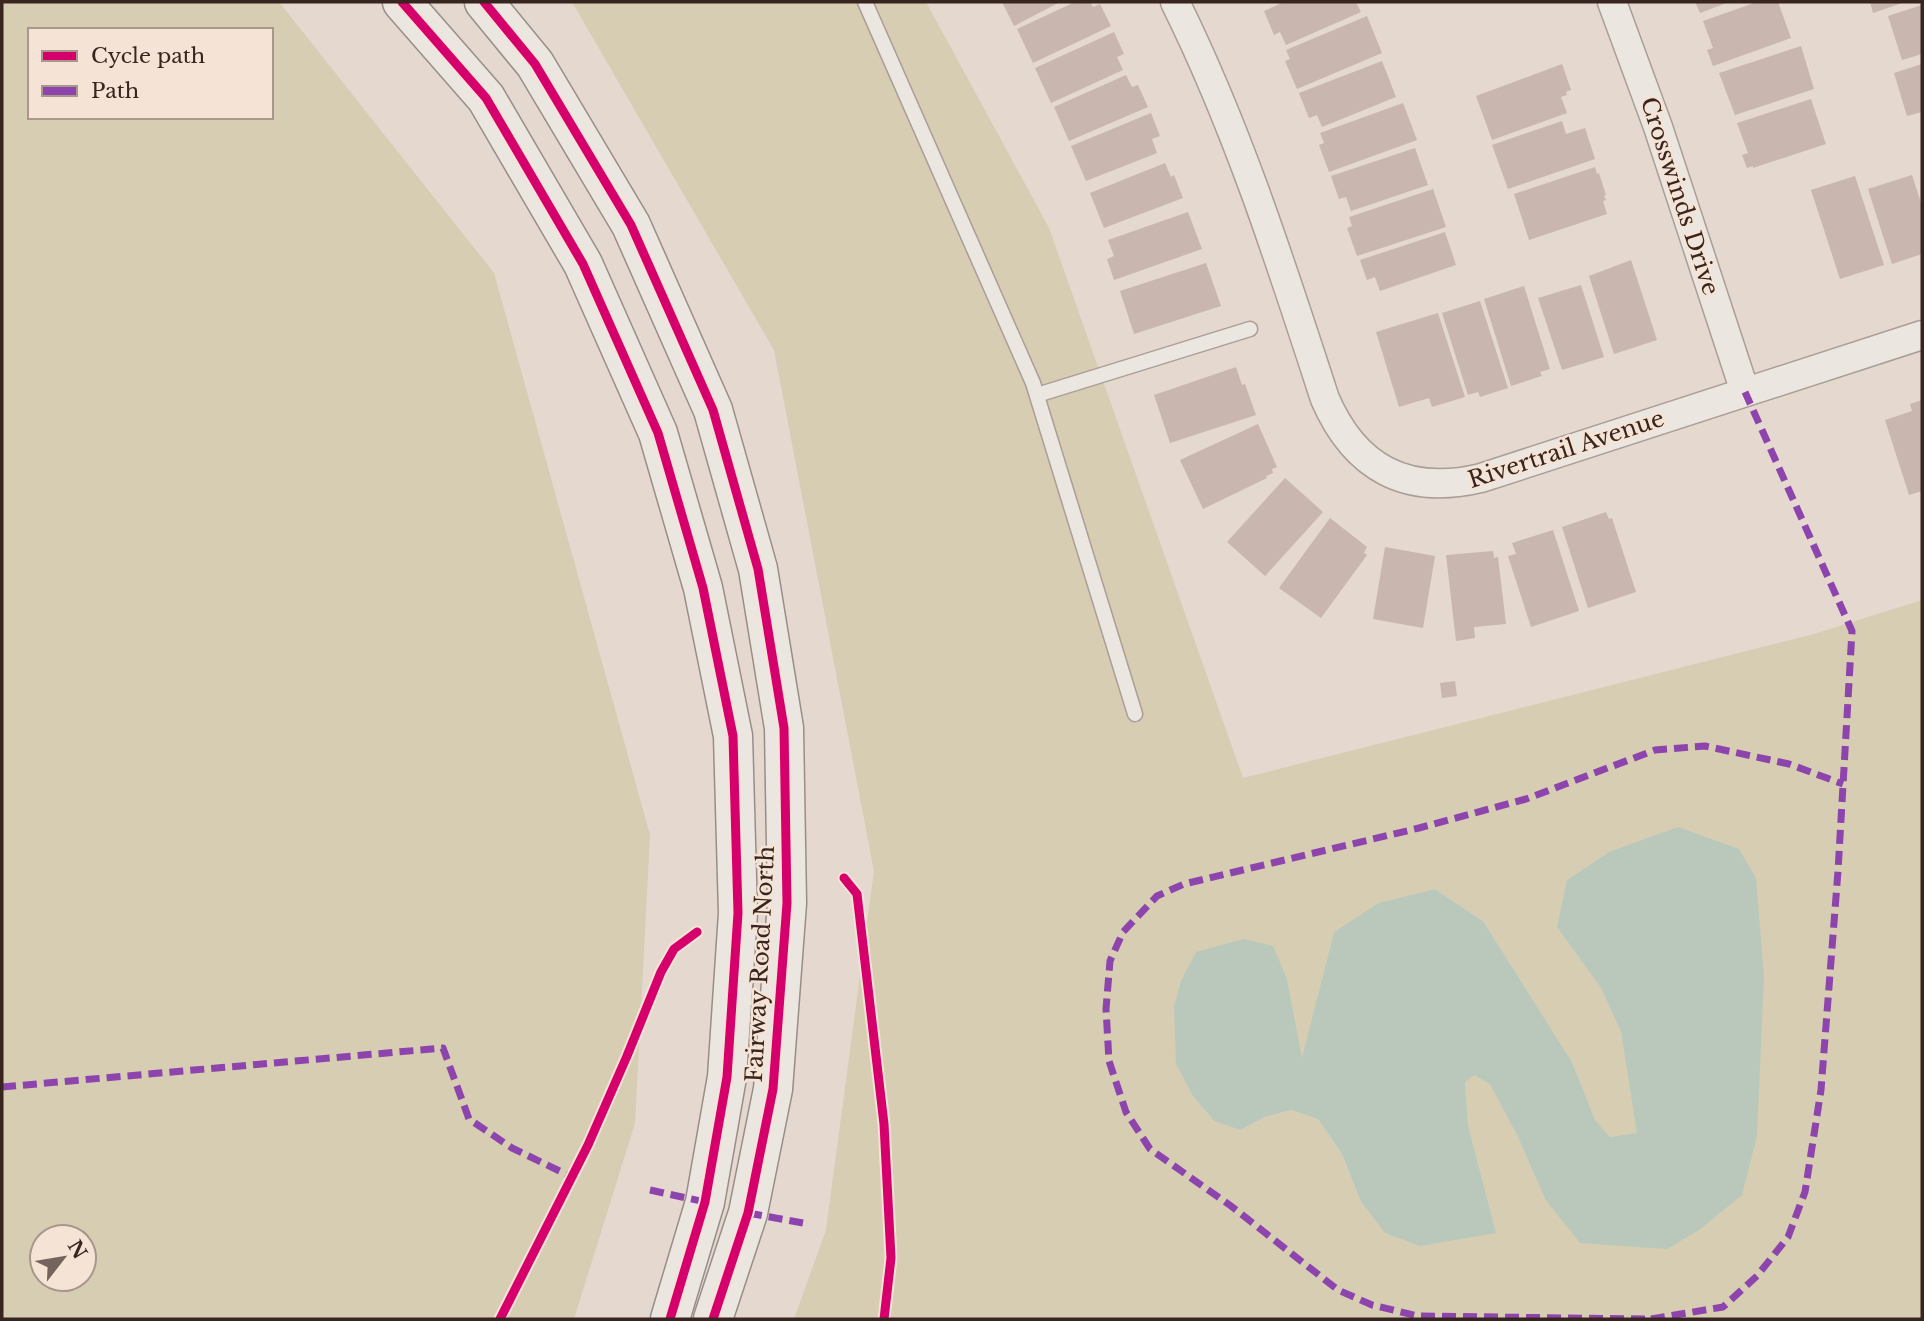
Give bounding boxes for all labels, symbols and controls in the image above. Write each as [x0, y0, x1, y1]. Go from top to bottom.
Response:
legend [28, 28, 273, 119]
text: Cycle path [91, 43, 205, 69]
text: Path [91, 78, 139, 104]
street label: Crosswinds Drive [1635, 93, 1725, 299]
street label: Rivertrail Avenue [1464, 404, 1668, 494]
street label: Fairway Road North [740, 845, 780, 1083]
north arrow [28, 1223, 98, 1293]
text: N [63, 1236, 92, 1263]

